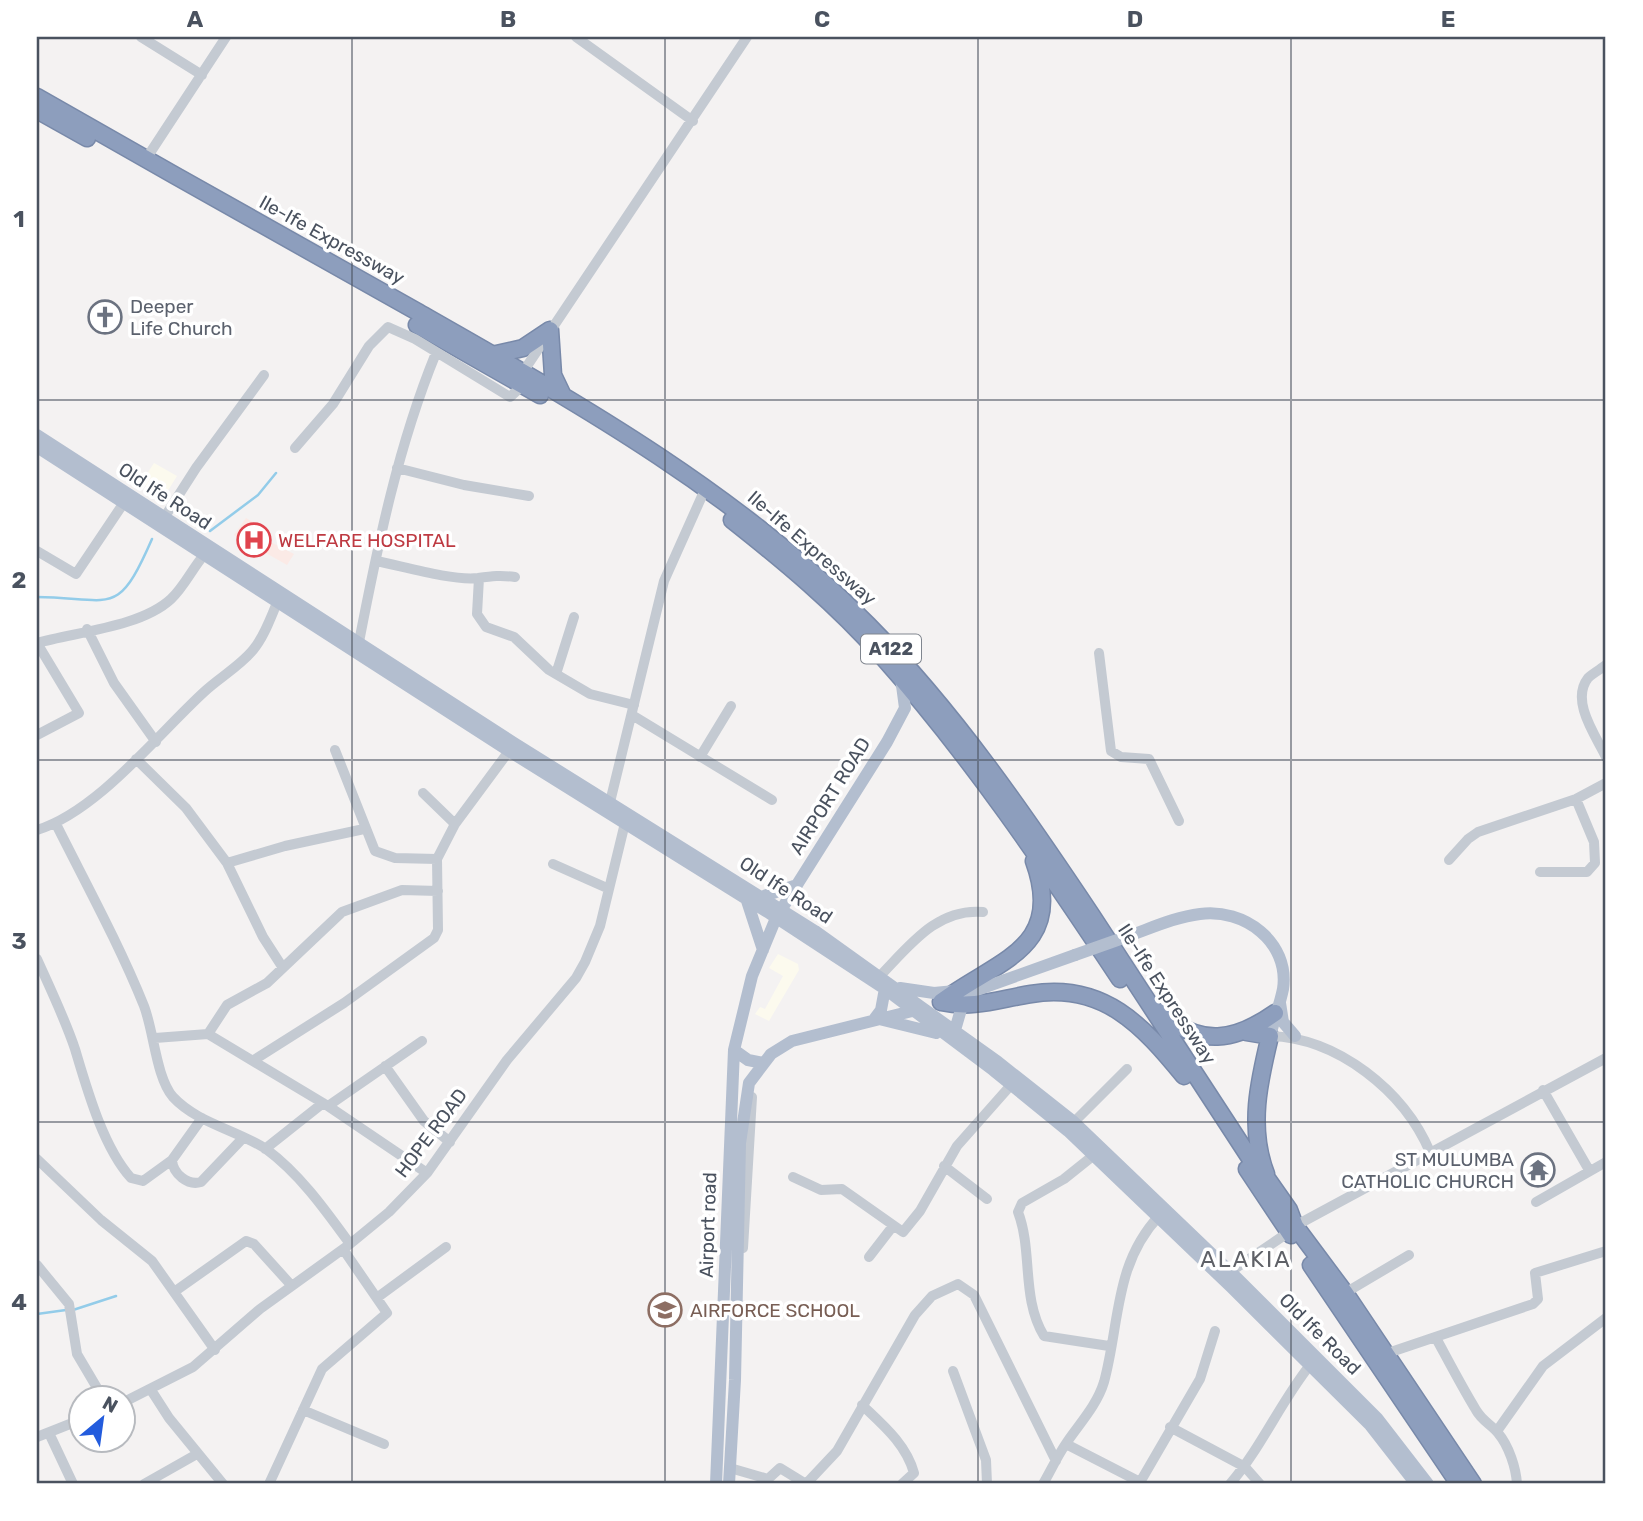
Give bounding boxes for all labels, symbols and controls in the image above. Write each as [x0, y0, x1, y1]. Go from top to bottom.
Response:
text: A [187, 5, 204, 33]
text: B [500, 5, 516, 33]
text: C [814, 5, 830, 33]
text: D [1127, 5, 1143, 33]
text: E [1441, 5, 1455, 33]
street label: Ile-Ife Expressway [255, 191, 409, 289]
text: 1 [13, 205, 25, 233]
place label: Deeper Life Church [130, 295, 232, 340]
church icon: Deeper Life Church [86, 298, 124, 336]
street label: Old Ife Road [114, 457, 216, 535]
street label: Ile-Ife Expressway [743, 486, 881, 610]
hospital icon: WELFARE HOSPITAL [235, 521, 273, 559]
place label: WELFARE HOSPITAL [278, 529, 456, 552]
text: 2 [12, 566, 26, 594]
road number: A122 [861, 634, 921, 664]
street label: AIRPORT ROAD [785, 733, 875, 859]
street label: Old Ife Road [735, 851, 837, 929]
street label: Ile-Ife Expressway [1113, 920, 1221, 1068]
text: 3 [11, 927, 27, 955]
street label: HOPE ROAD [390, 1084, 472, 1182]
place label: ST MULUMBA CATHOLIC CHURCH [1341, 1148, 1514, 1193]
temple icon: ST MULUMBA CATHOLIC CHURCH [1519, 1151, 1557, 1189]
street label: Airport road [695, 1172, 721, 1278]
district label: ALAKIA [1200, 1245, 1292, 1273]
text: 4 [11, 1288, 27, 1316]
street label: Old Ife Road [1274, 1288, 1366, 1380]
school or university icon: AIRFORCE SCHOOL [646, 1291, 684, 1329]
place label: AIRFORCE SCHOOL [690, 1299, 860, 1322]
north arrow [66, 1384, 136, 1454]
text: N [98, 1391, 122, 1418]

